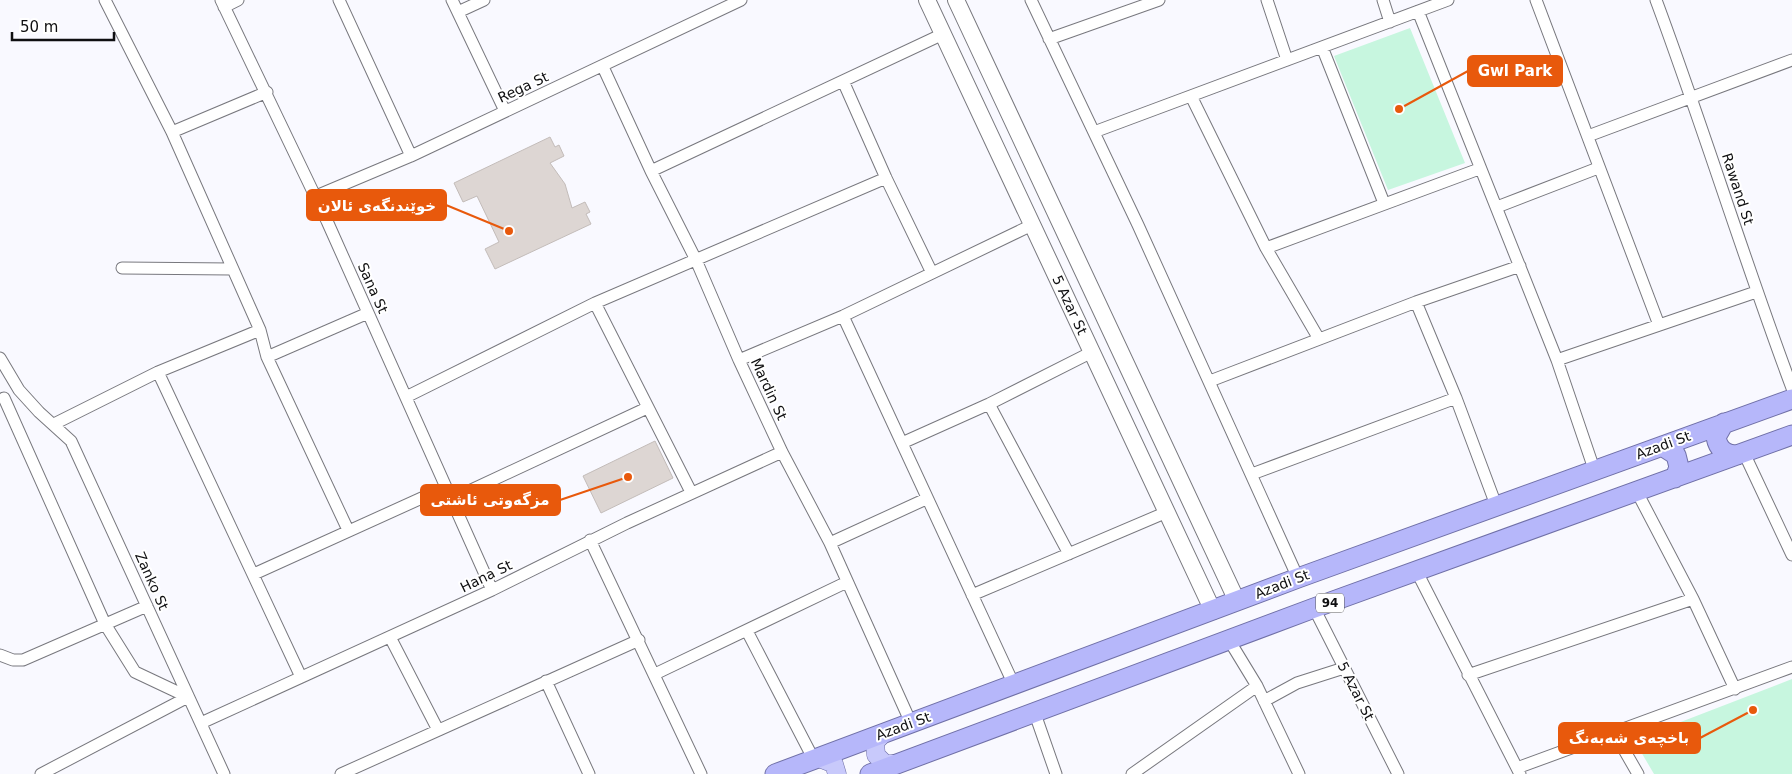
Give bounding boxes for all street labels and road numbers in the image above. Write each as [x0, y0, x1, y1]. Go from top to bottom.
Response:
street label: Rega St [495, 68, 551, 106]
street label: Rawand St [1719, 151, 1757, 227]
street label: Sana St [355, 260, 391, 316]
street label: 5 Azar St [1049, 273, 1091, 338]
street label: Mardin St [748, 355, 791, 423]
street label: Azadi St [1633, 428, 1693, 462]
street label: Zanko St [132, 549, 172, 613]
street label: Hana St [458, 556, 515, 595]
street label: Azadi St [1252, 566, 1312, 602]
road number: 94 [1316, 594, 1344, 612]
street label: 5 Azar St [1334, 659, 1378, 723]
street label: Azadi St [873, 709, 933, 743]

